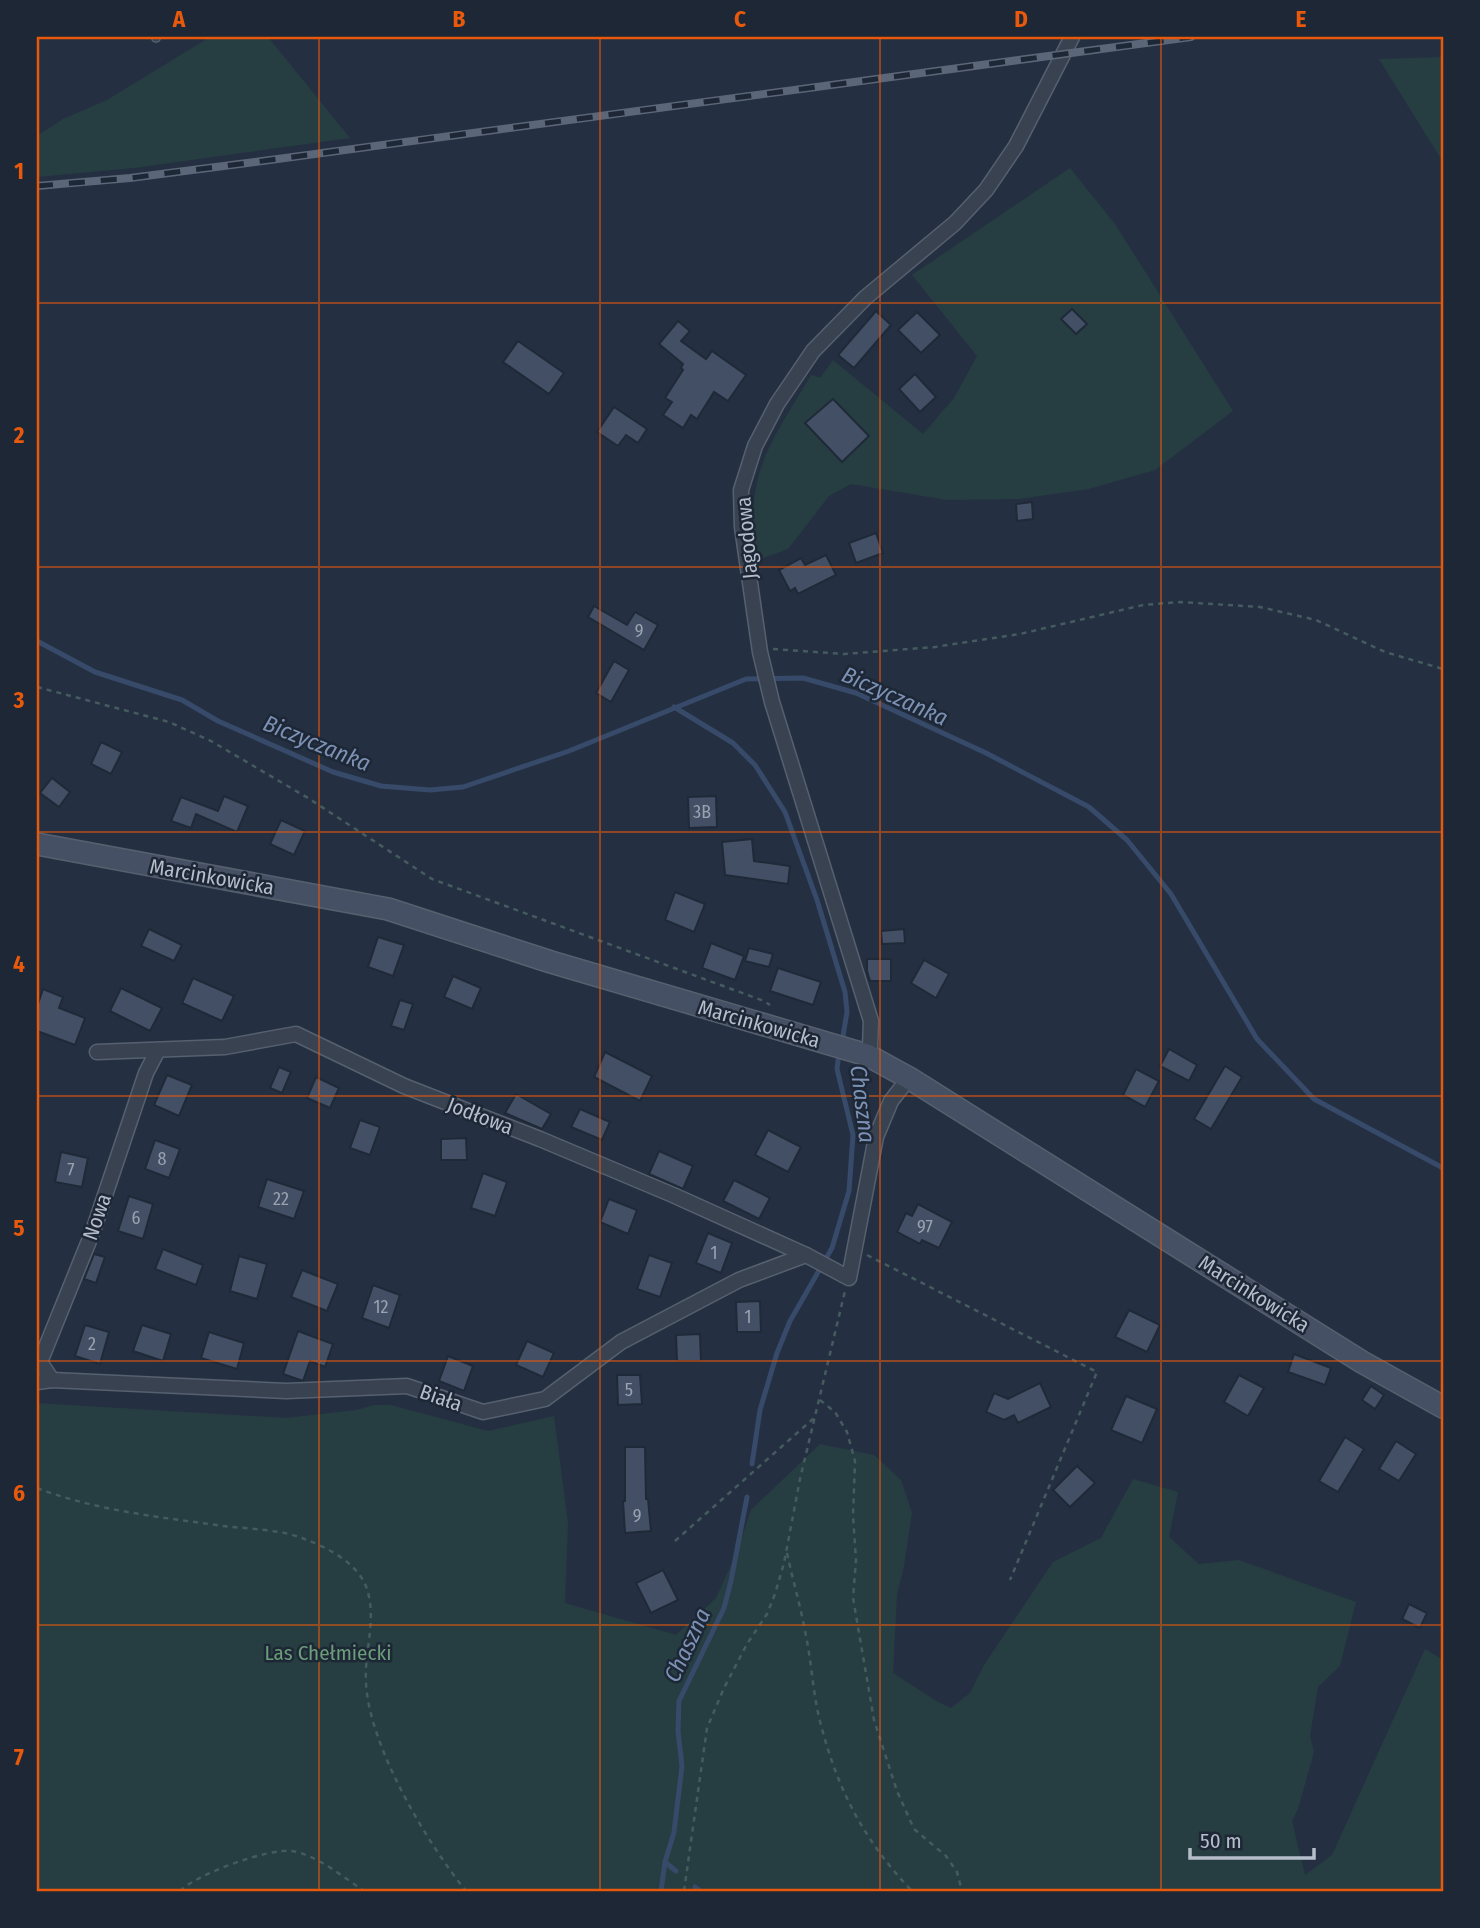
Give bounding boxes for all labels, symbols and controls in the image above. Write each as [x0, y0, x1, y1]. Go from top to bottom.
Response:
text: A [172, 5, 186, 33]
text: B [453, 5, 466, 33]
text: C [734, 5, 746, 33]
text: D [1014, 5, 1028, 33]
text: E [1296, 5, 1307, 33]
text: 1 [14, 157, 24, 185]
text: 2 [13, 421, 25, 449]
street label: Jagodowa [730, 496, 764, 580]
house number: 9 [635, 620, 643, 642]
water label: Biczyczanka [838, 660, 952, 732]
text: 3 [13, 686, 25, 714]
water label: Biczyczanka [259, 709, 375, 777]
house number: 3B [693, 801, 711, 823]
street label: Marcinkowicka [148, 853, 276, 901]
text: 4 [13, 950, 25, 978]
street label: Marcinkowicka [695, 994, 823, 1054]
water label: Chaszna [844, 1064, 882, 1144]
street label: Jodłowa [443, 1092, 517, 1140]
house number: 8 [158, 1148, 167, 1170]
house number: 7 [67, 1159, 75, 1181]
house number: 22 [273, 1188, 289, 1210]
street label: Nowa [77, 1190, 117, 1244]
house number: 6 [132, 1207, 141, 1229]
text: 5 [13, 1214, 25, 1242]
house number: 97 [917, 1216, 933, 1238]
house number: 1 [710, 1242, 718, 1264]
street label: Marcinkowicka [1194, 1250, 1314, 1338]
house number: 12 [374, 1296, 389, 1318]
house number: 1 [744, 1306, 752, 1328]
house number: 2 [88, 1333, 96, 1355]
street label: Biała [416, 1379, 466, 1417]
house number: 5 [625, 1379, 633, 1401]
text: 6 [13, 1479, 25, 1507]
house number: 9 [633, 1505, 641, 1527]
water label: Chaszna [658, 1604, 716, 1686]
park label: Las Chełmiecki [264, 1640, 392, 1666]
text: 7 [14, 1743, 24, 1771]
scale bar [1190, 1816, 1314, 1860]
text: 50 m [1200, 1828, 1242, 1854]

